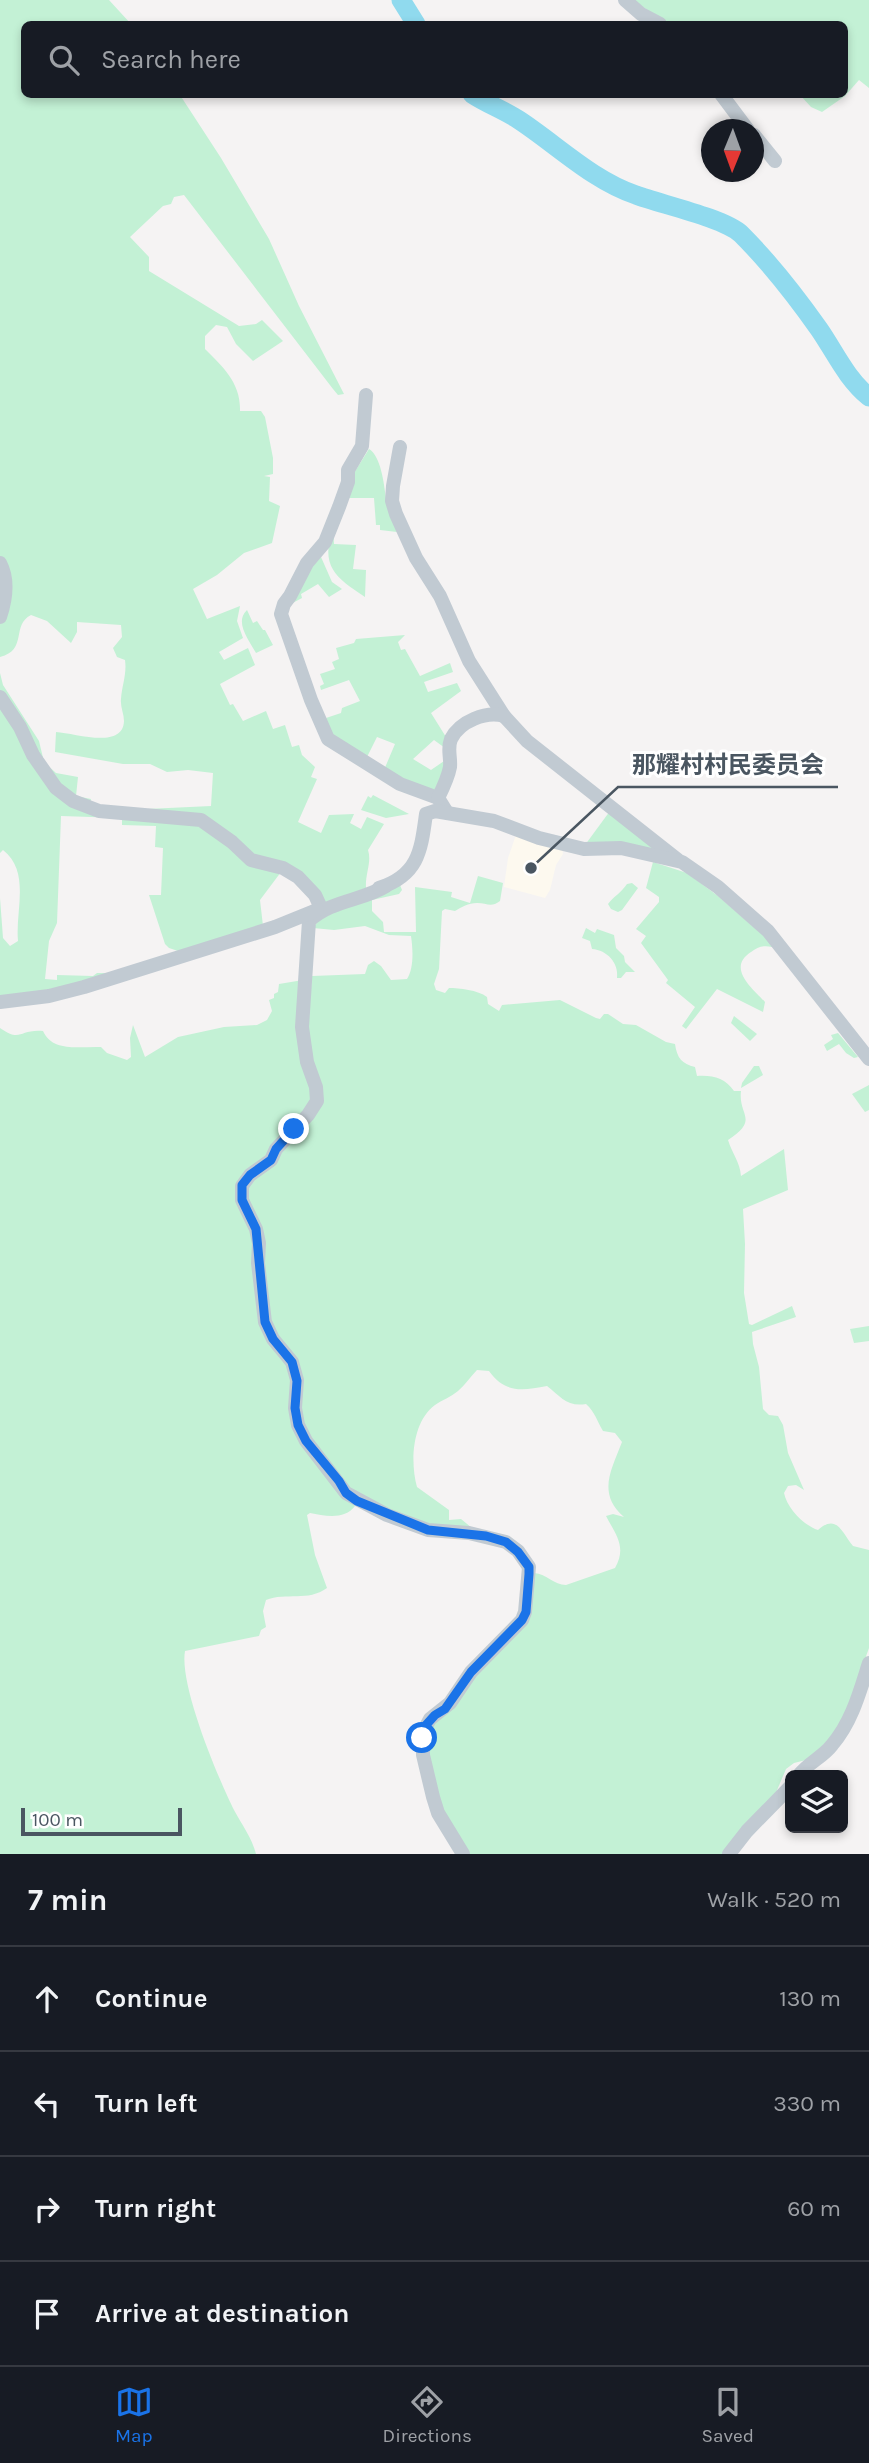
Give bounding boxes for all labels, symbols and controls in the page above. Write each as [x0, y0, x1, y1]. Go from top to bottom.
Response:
search box [21, 21, 848, 98]
icon: search [45, 41, 83, 79]
text: Search here [101, 44, 241, 75]
north arrow [701, 119, 764, 182]
callout: 那耀村村民委员会 [618, 742, 838, 787]
text: 那耀村村民委员会 [632, 751, 824, 779]
route end [278, 1113, 309, 1144]
route start [406, 1722, 437, 1753]
map controls [785, 1770, 848, 1833]
button: layers [785, 1770, 848, 1833]
scale bar [21, 1805, 182, 1837]
text: 100 m [32, 1809, 83, 1831]
text: 7 min [28, 1882, 108, 1918]
text: Walk · 520 m [707, 1886, 841, 1913]
icon: ahead [28, 1980, 66, 2018]
text: Continue [95, 1983, 207, 2014]
text: 130 m [779, 1985, 841, 2012]
icon: left [28, 2085, 66, 2123]
text: Turn left [95, 2088, 197, 2119]
text: 330 m [773, 2090, 841, 2117]
icon: right [28, 2190, 66, 2228]
text: Turn right [95, 2193, 216, 2224]
text: 60 m [787, 2195, 841, 2222]
icon: arrive [28, 2295, 66, 2333]
text: Arrive at destination [95, 2298, 349, 2329]
tab: Map [115, 2383, 153, 2447]
tab: Directions [383, 2383, 472, 2447]
tab: Saved [702, 2383, 754, 2447]

